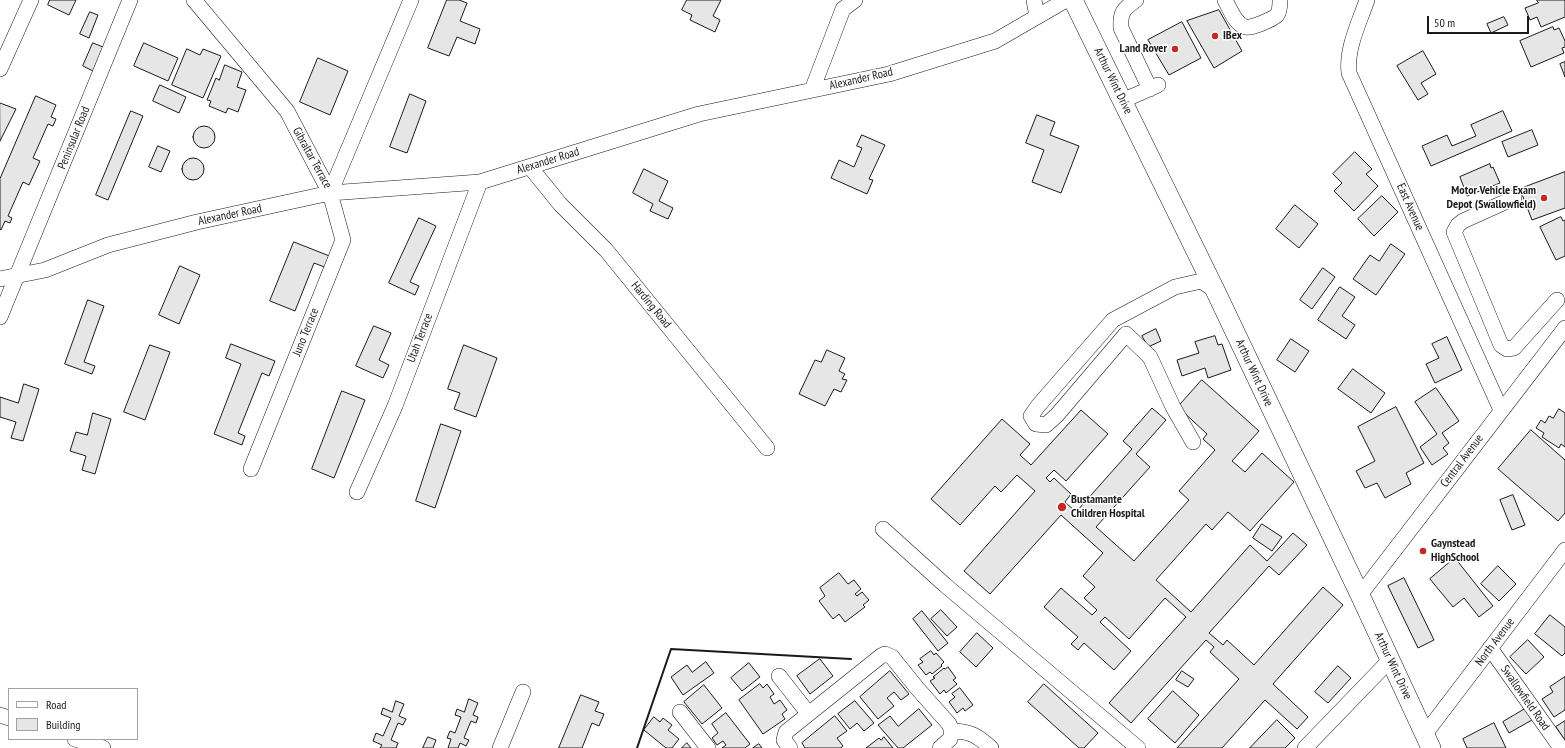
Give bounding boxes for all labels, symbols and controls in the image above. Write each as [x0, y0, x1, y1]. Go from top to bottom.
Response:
scale bar [1429, 8, 1531, 34]
text: 50 m [1434, 15, 1455, 30]
place label: IBex [1223, 29, 1242, 43]
marker: IBex [1210, 31, 1220, 41]
place label: Land Rover [1120, 42, 1167, 56]
marker: Land Rover [1170, 44, 1180, 54]
street label: Arthur Wint Drive [1091, 45, 1135, 117]
street label: Alexander Road [828, 65, 894, 93]
street label: Peninsular Road [55, 105, 93, 171]
street label: Gibraltar Terrace [289, 125, 335, 191]
street label: Alexander Road [515, 145, 581, 177]
street label: East Avenue [1393, 181, 1427, 233]
place label: Motor Vehicle Exam Depot (Swallowfield) [1447, 184, 1536, 212]
marker: Motor Vehicle Exam Depot (Swallowfield) [1539, 193, 1549, 203]
street label: Alexander Road [197, 201, 263, 229]
street label: Harding Road [628, 279, 674, 331]
street label: Juno Terrace [290, 306, 322, 358]
street label: Utah Terrace [404, 311, 436, 365]
street label: Arthur Wint Drive [1232, 337, 1276, 409]
street label: Central Avenue [1437, 432, 1487, 490]
place label: Bustamante Children Hospital [1071, 493, 1145, 521]
marker: Bustamante Children Hospital [1056, 501, 1068, 513]
place label: Gaynstead HighSchool [1431, 537, 1479, 565]
marker: Gaynstead HighSchool [1418, 546, 1428, 556]
street label: North Avenue [1472, 615, 1518, 669]
street label: Arthur Wint Drive [1371, 630, 1415, 702]
street label: Swallowfield Road [1497, 663, 1553, 733]
legend [8, 688, 138, 740]
text: Road [46, 697, 66, 712]
text: Building [46, 717, 81, 732]

